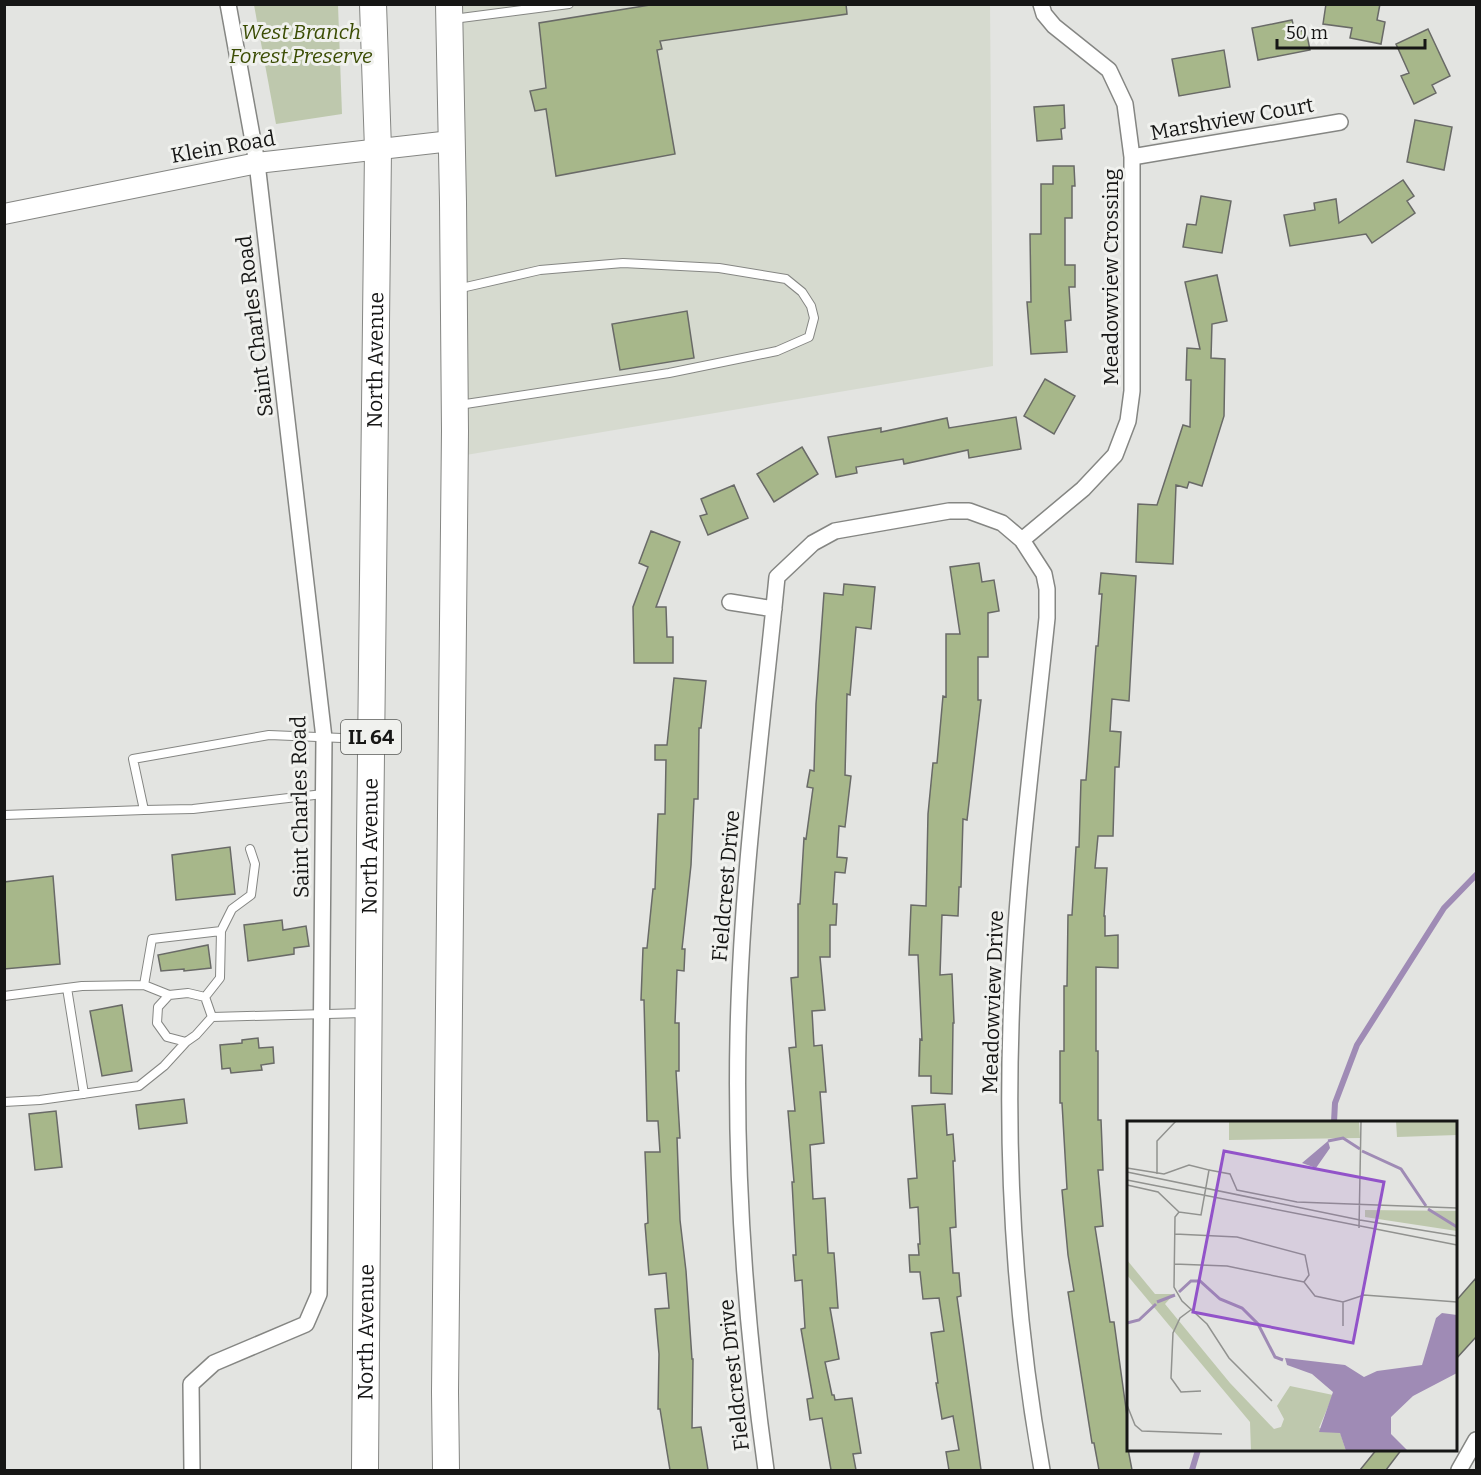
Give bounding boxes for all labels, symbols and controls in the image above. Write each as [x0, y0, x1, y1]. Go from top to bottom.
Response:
scale bar [1277, 12, 1426, 50]
park label: West Branch Forest Preserve [229, 19, 373, 69]
text: 50 m [1286, 22, 1328, 44]
street label: Marshview Court [1148, 92, 1316, 146]
street label: Klein Road [169, 125, 277, 169]
street label: Meadowview Crossing [1098, 168, 1124, 386]
street label: Saint Charles Road [231, 234, 279, 418]
street label: North Avenue [362, 292, 389, 428]
street label: Saint Charles Road [285, 716, 315, 898]
road number: IL 64 [341, 720, 401, 754]
street label: North Avenue [356, 778, 384, 914]
street label: Fieldcrest Drive [706, 809, 746, 963]
street label: Meadowview Drive [977, 910, 1009, 1094]
inset map [1127, 1121, 1457, 1451]
street label: North Avenue [353, 1264, 380, 1400]
street label: Fieldcrest Drive [713, 1298, 755, 1452]

